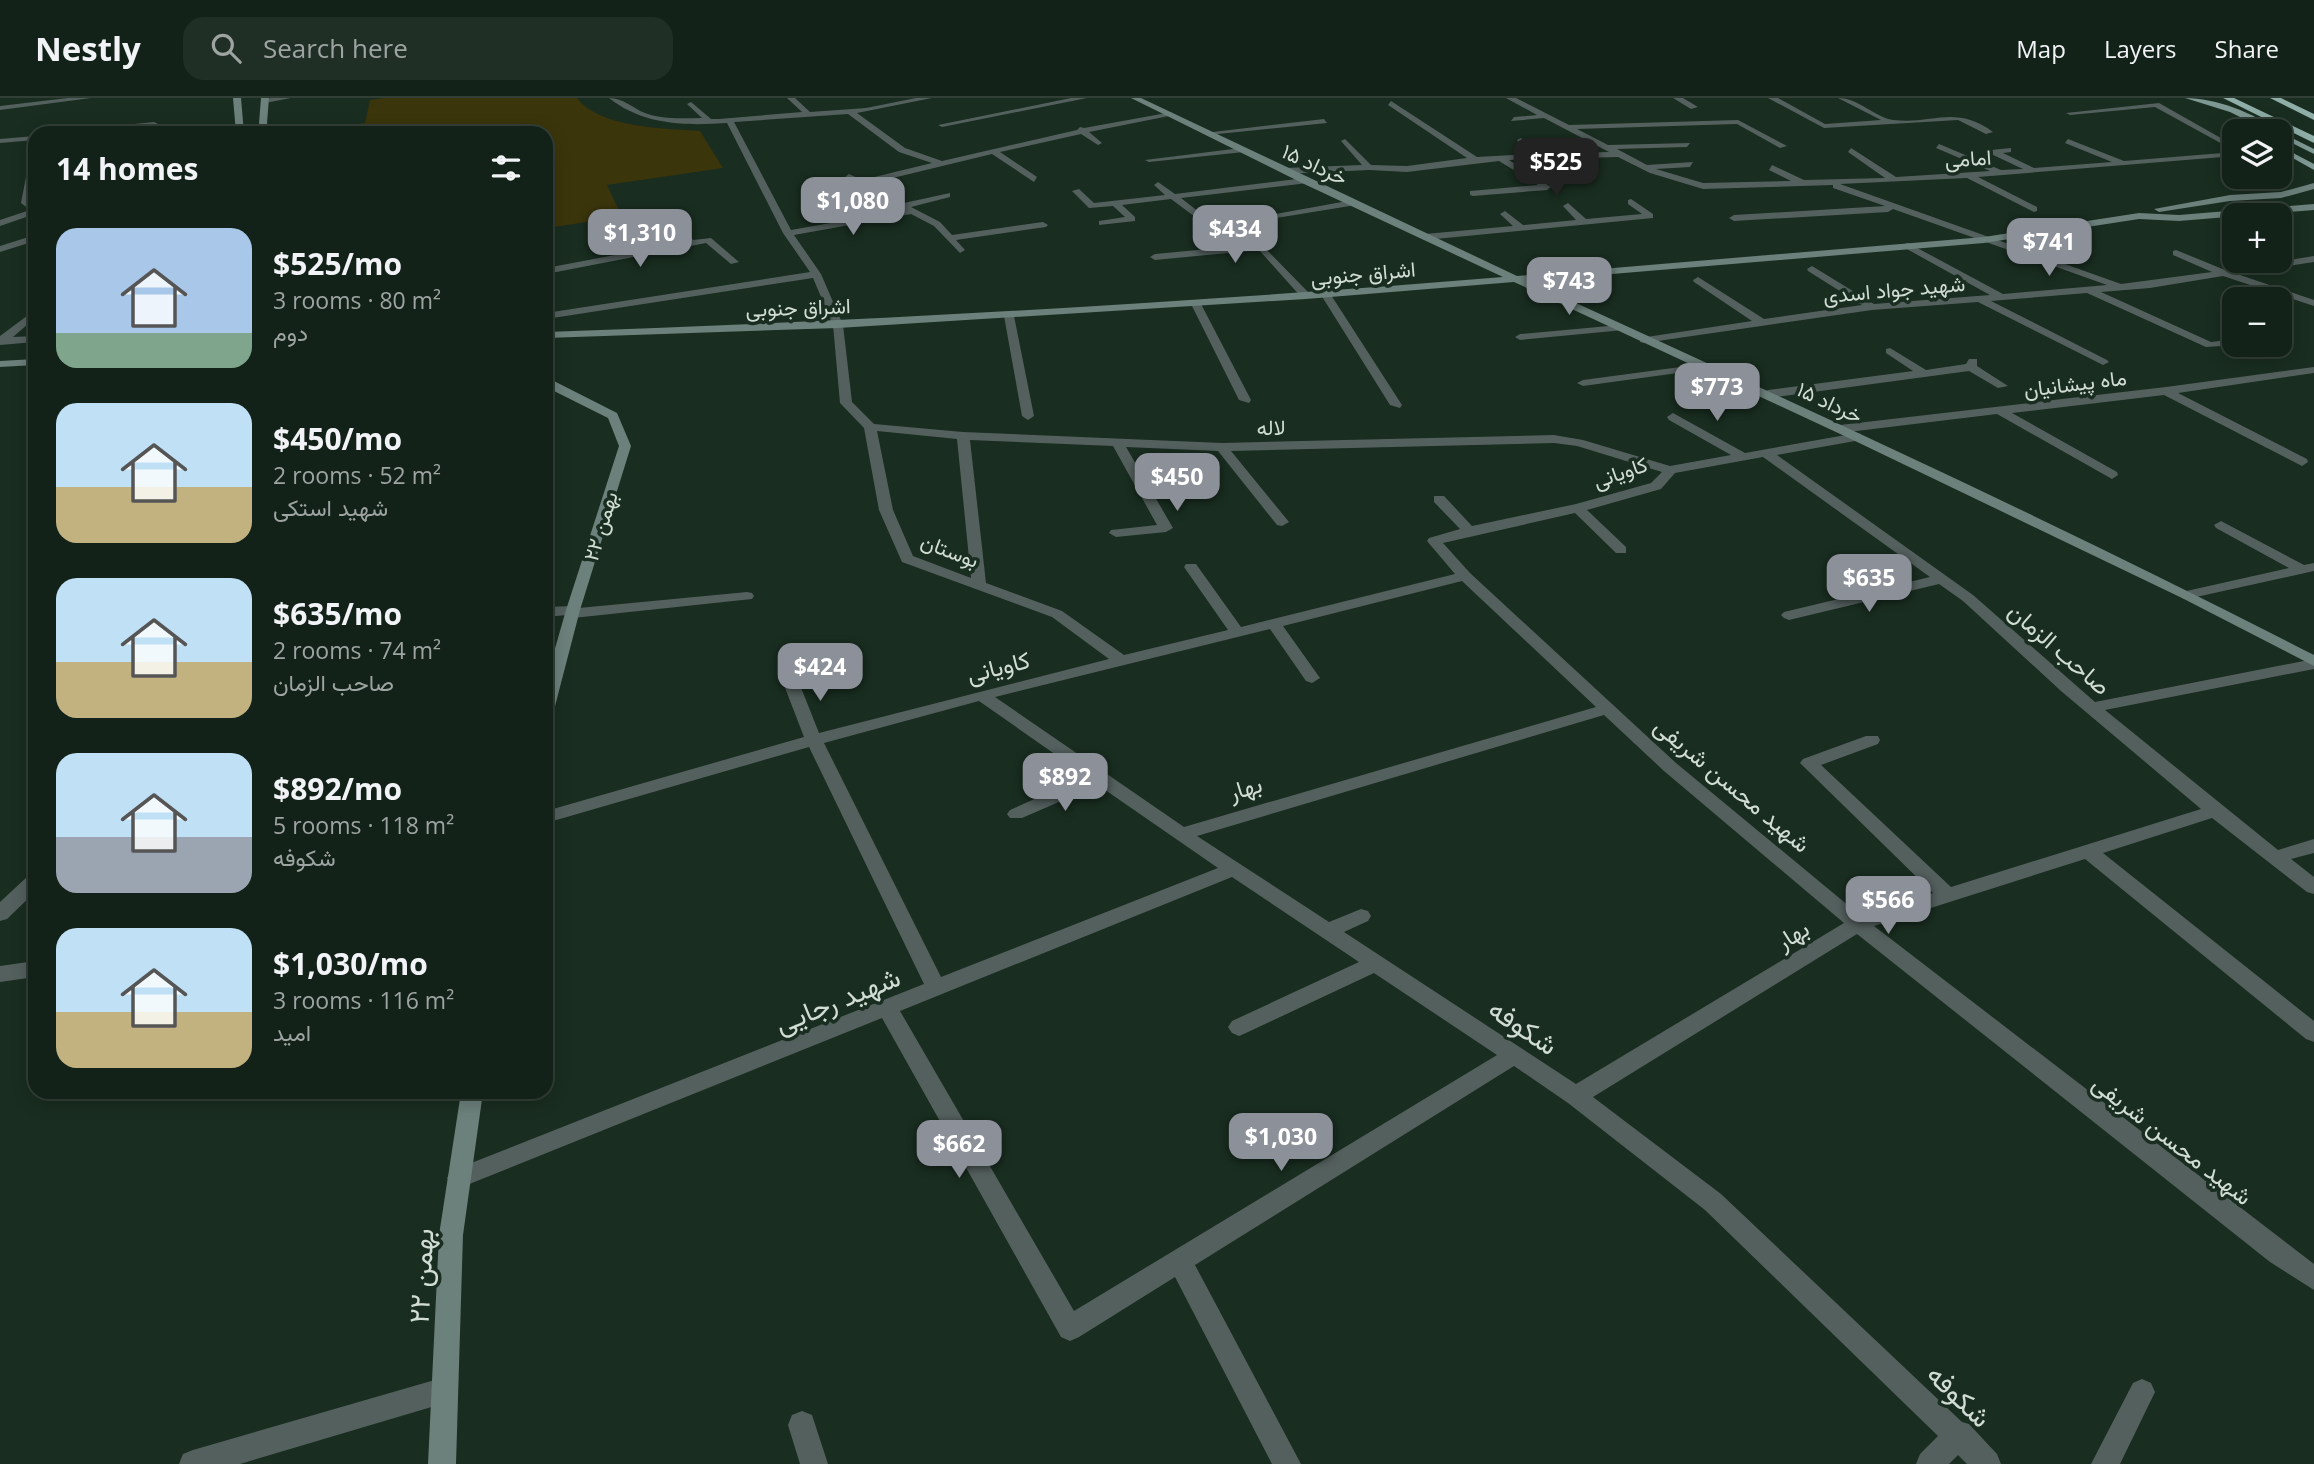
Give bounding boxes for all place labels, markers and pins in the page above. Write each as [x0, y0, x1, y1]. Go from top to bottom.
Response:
pin: $525 [1515, 139, 1597, 198]
pin: $1,080 [796, 178, 910, 237]
pin: $434 [1194, 206, 1276, 265]
pin: $1,310 [583, 209, 697, 269]
pin: $741 [2008, 218, 2090, 278]
pin: $743 [1528, 258, 1610, 317]
pin: $773 [1676, 364, 1758, 423]
pin: $450 [1136, 454, 1218, 513]
pin: $635 [1828, 554, 1910, 614]
pin: $424 [779, 644, 861, 703]
pin: $892 [1024, 754, 1106, 813]
pin: $566 [1847, 876, 1929, 936]
pin: $1,030 [1224, 1114, 1338, 1173]
pin: $662 [918, 1121, 1000, 1180]

